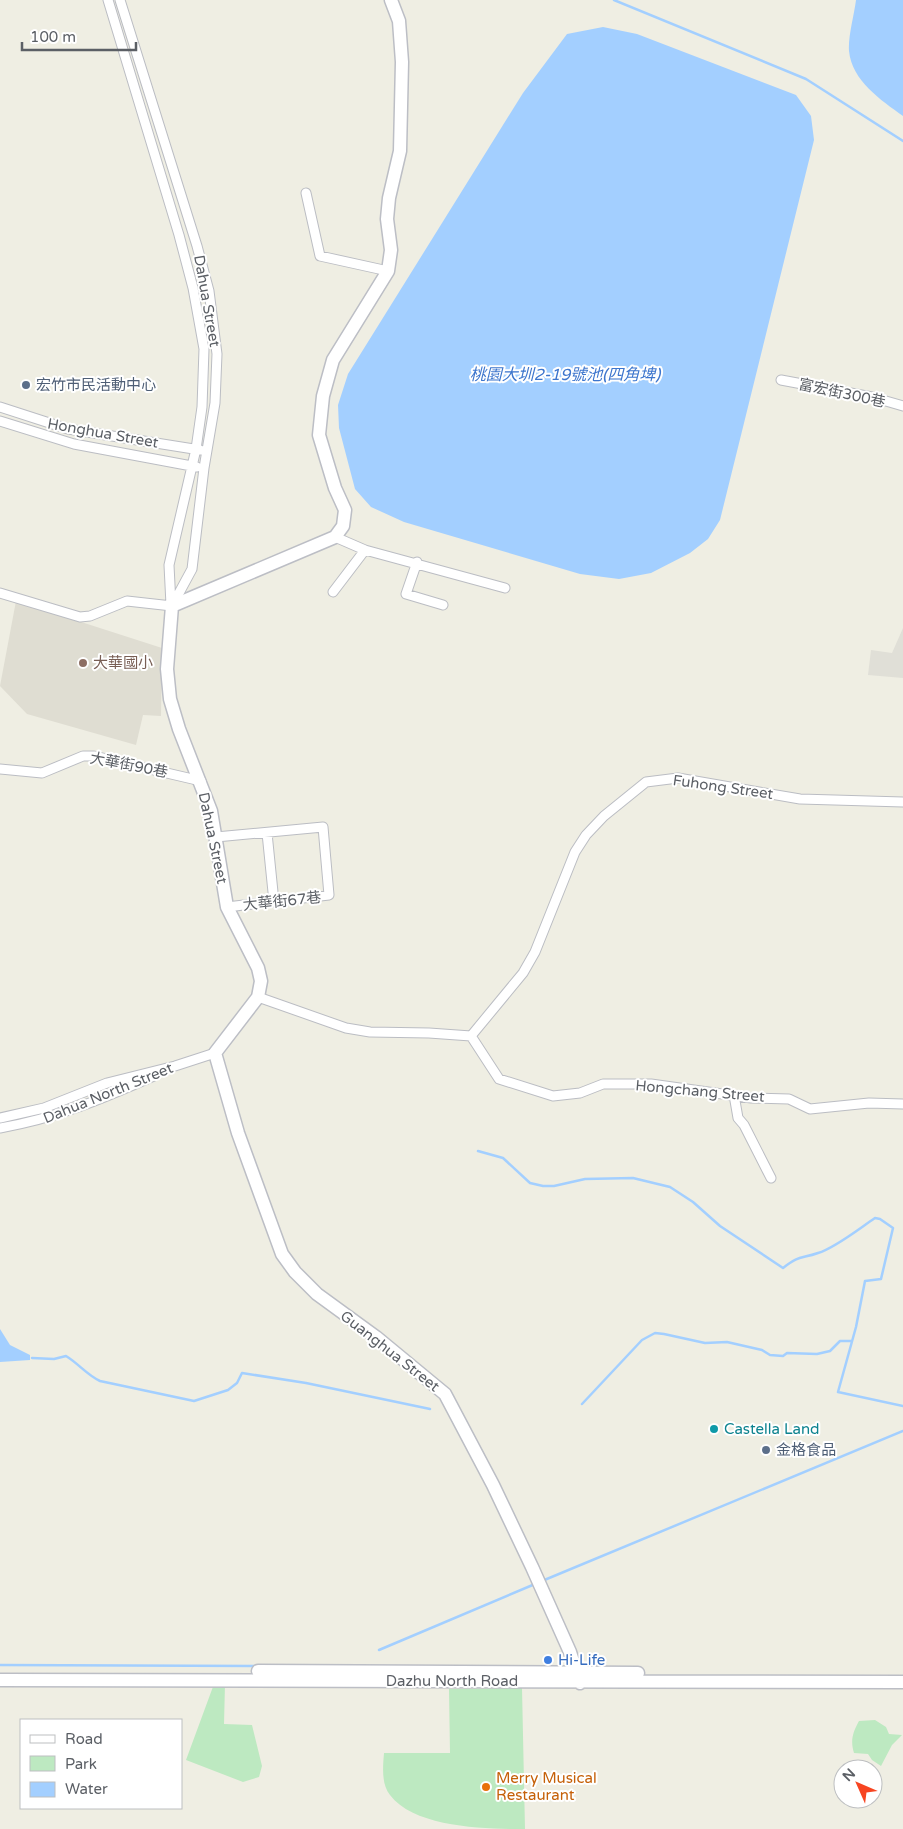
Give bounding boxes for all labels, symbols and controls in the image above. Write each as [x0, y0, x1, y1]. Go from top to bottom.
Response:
scale bar [22, 20, 136, 52]
text: 100 m [30, 28, 76, 46]
street label: Dahua Street [190, 254, 224, 349]
water label: 桃園大圳2-19號池(四角埤) [470, 365, 661, 385]
street label: 富宏街300巷 [797, 375, 887, 411]
place label: 宏竹市民活動中心 [36, 376, 156, 394]
marker: 宏竹市民活動中心 [20, 379, 32, 391]
street label: Honghua Street [46, 414, 160, 452]
place label: 大華國小 [93, 654, 153, 672]
marker: 大華國小 [77, 657, 89, 669]
street label: 大華街90巷 [89, 749, 169, 781]
street label: Fuhong Street [672, 771, 775, 803]
street label: Dahua Street [195, 791, 232, 886]
street label: 大華街67巷 [242, 888, 322, 914]
street label: Dahua North Street [40, 1059, 176, 1127]
street label: Hongchang Street [635, 1076, 766, 1106]
street label: Guanghua Street [337, 1307, 443, 1395]
place label: Castella Land [724, 1420, 820, 1438]
marker: Castella Land [708, 1423, 720, 1435]
place label: 金格食品 [776, 1441, 836, 1459]
marker: 金格食品 [760, 1444, 772, 1456]
place label: Hi-Life [558, 1651, 605, 1669]
marker: Hi-Life [542, 1654, 554, 1666]
street label: Dazhu North Road [386, 1672, 518, 1690]
legend [20, 1719, 182, 1809]
text: Road [65, 1730, 103, 1748]
text: Park [65, 1755, 97, 1773]
north arrow [833, 1759, 883, 1809]
text: N [839, 1765, 859, 1785]
place label: Merry Musical Restaurant [496, 1769, 597, 1804]
text: Water [65, 1780, 108, 1798]
marker: Merry Musical Restaurant [480, 1781, 492, 1793]

